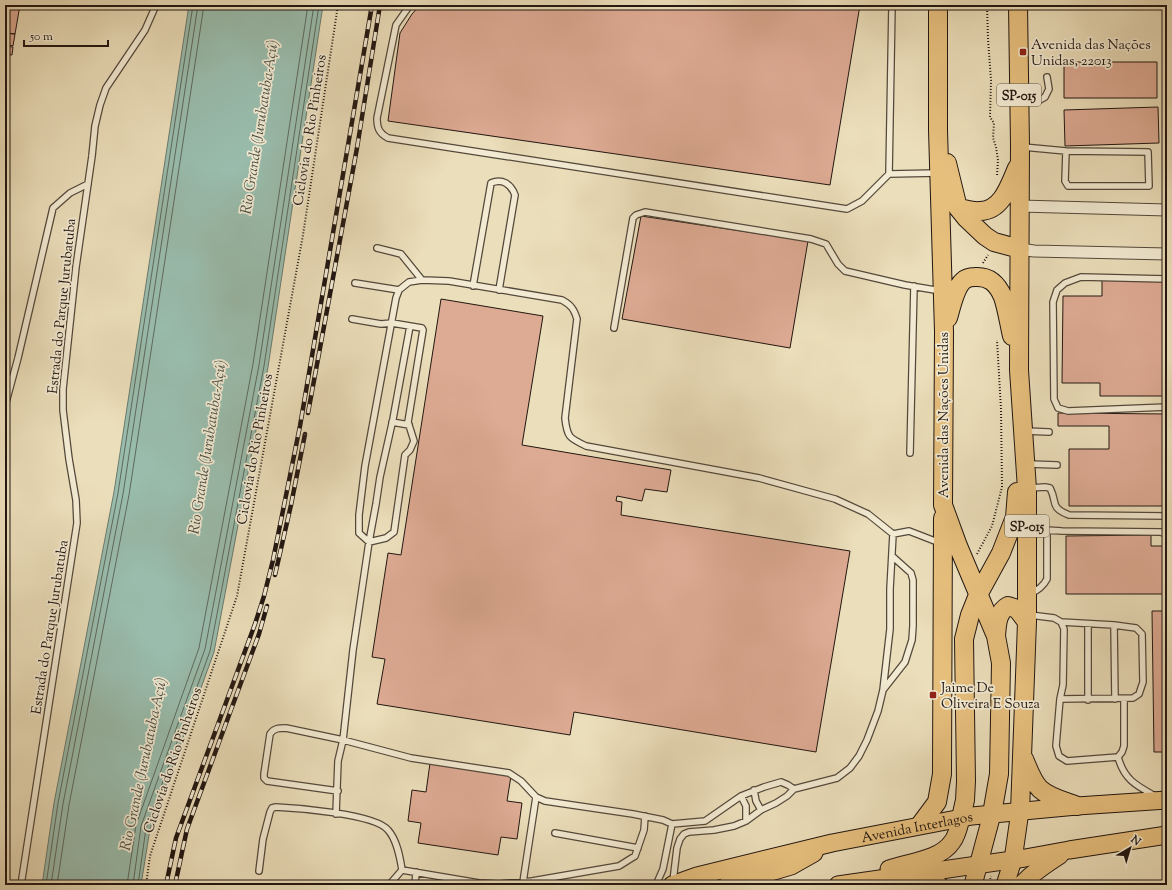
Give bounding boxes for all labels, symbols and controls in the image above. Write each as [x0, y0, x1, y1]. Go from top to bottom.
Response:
scale bar [24, 22, 108, 48]
text: 50 m [29, 28, 53, 46]
place label: Avenida das Nações Unidas, 22013 [1031, 36, 1151, 72]
water label: Rio Grande (Jurubatuba-Açú) [236, 39, 285, 216]
marker: Avenida das Nações Unidas, 22013 [1018, 47, 1028, 57]
street label: Ciclovia do Rio Pinheiros [289, 53, 333, 207]
road number: SP-015 [997, 84, 1041, 106]
street label: Estrada do Parque Jurubatuba [44, 217, 82, 395]
street label: Avenida das Nações Unidas [935, 332, 955, 498]
water label: Rio Grande (Jurubatuba-Açú) [184, 359, 233, 536]
street label: Ciclovia do Rio Pinheiros [233, 372, 279, 526]
road number: SP-015 [1005, 515, 1049, 537]
street label: Estrada do Parque Jurubatuba [27, 538, 75, 716]
water label: Rio Grande (Jurubatuba-Açú) [116, 676, 173, 853]
place label: Jaime De Oliveira E Souza [940, 679, 1041, 715]
street label: Ciclovia do Rio Pinheiros [140, 685, 208, 836]
marker: Jaime De Oliveira E Souza [928, 690, 938, 700]
street label: Avenida Interlagos [860, 808, 975, 849]
north arrow [1110, 828, 1150, 868]
text: N [1126, 831, 1144, 850]

